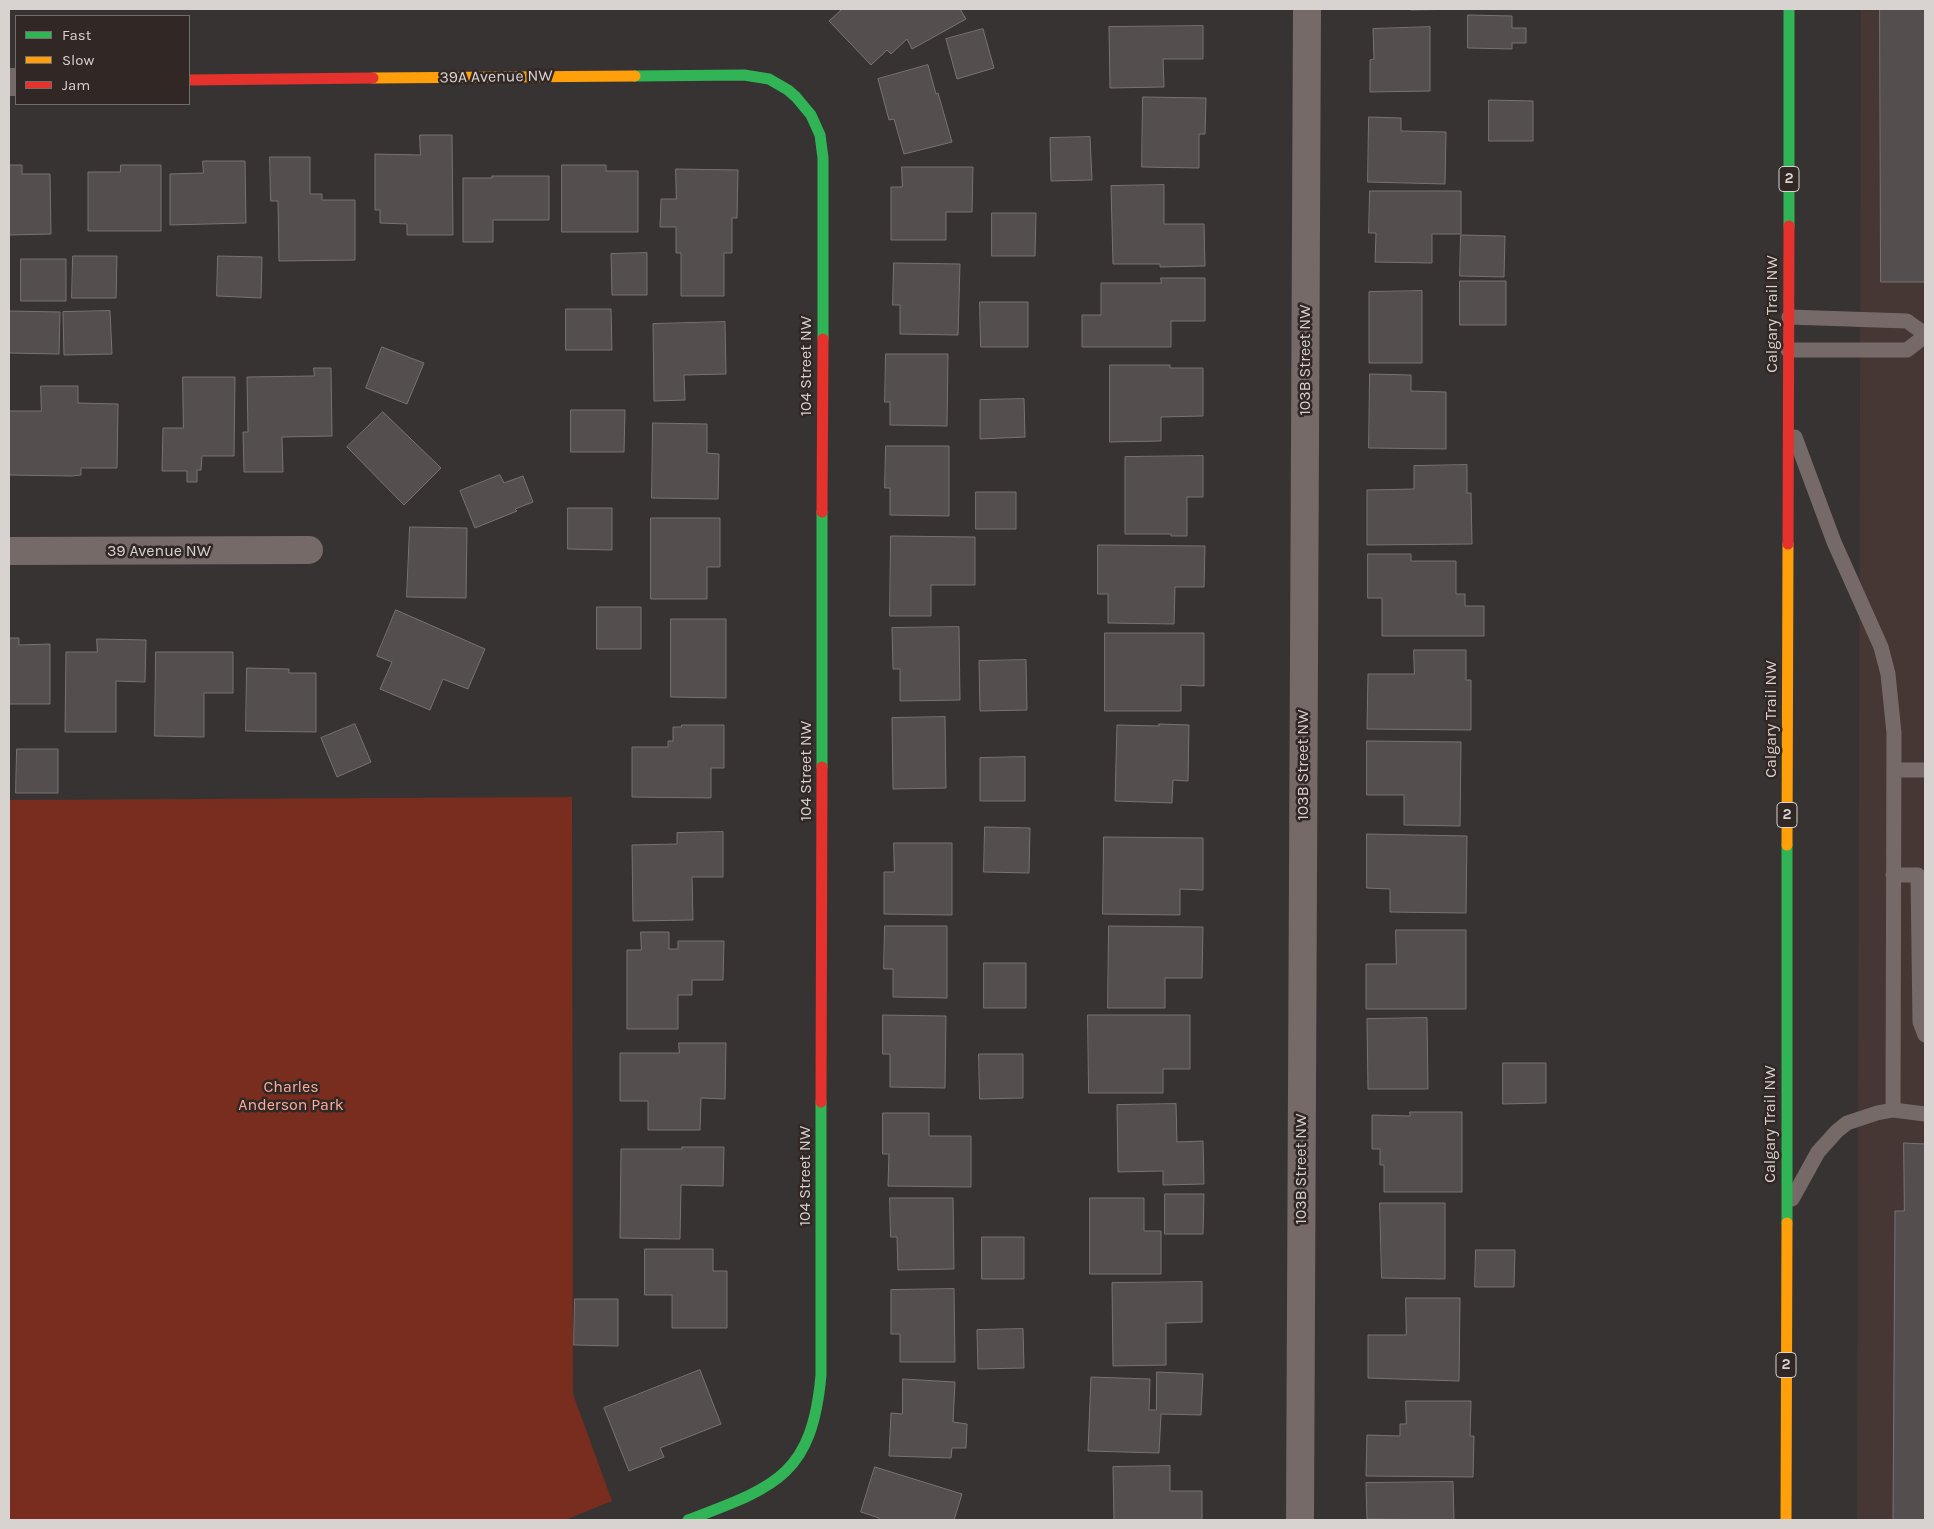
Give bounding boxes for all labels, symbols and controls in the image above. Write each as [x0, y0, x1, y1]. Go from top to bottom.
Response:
legend [15, 15, 190, 105]
text: Fast [62, 26, 91, 44]
text: Slow [62, 51, 94, 69]
street label: 39A Avenue NW [439, 66, 553, 88]
text: Jam [62, 76, 90, 94]
road number: 2 [1779, 166, 1799, 192]
street label: Calgary Trail NW [1762, 255, 1782, 373]
street label: 103B Street NW [1295, 305, 1315, 415]
street label: 104 Street NW [796, 316, 816, 416]
street label: 39 Avenue NW [107, 541, 211, 561]
street label: Calgary Trail NW [1761, 660, 1781, 778]
street label: 103B Street NW [1293, 710, 1313, 820]
street label: 104 Street NW [796, 721, 816, 821]
road number: 2 [1777, 802, 1797, 828]
street label: Calgary Trail NW [1760, 1065, 1780, 1183]
park label: Charles Anderson Park [238, 1077, 344, 1115]
street label: 103B Street NW [1291, 1114, 1311, 1224]
street label: 104 Street NW [795, 1126, 815, 1226]
road number: 2 [1776, 1352, 1796, 1378]

